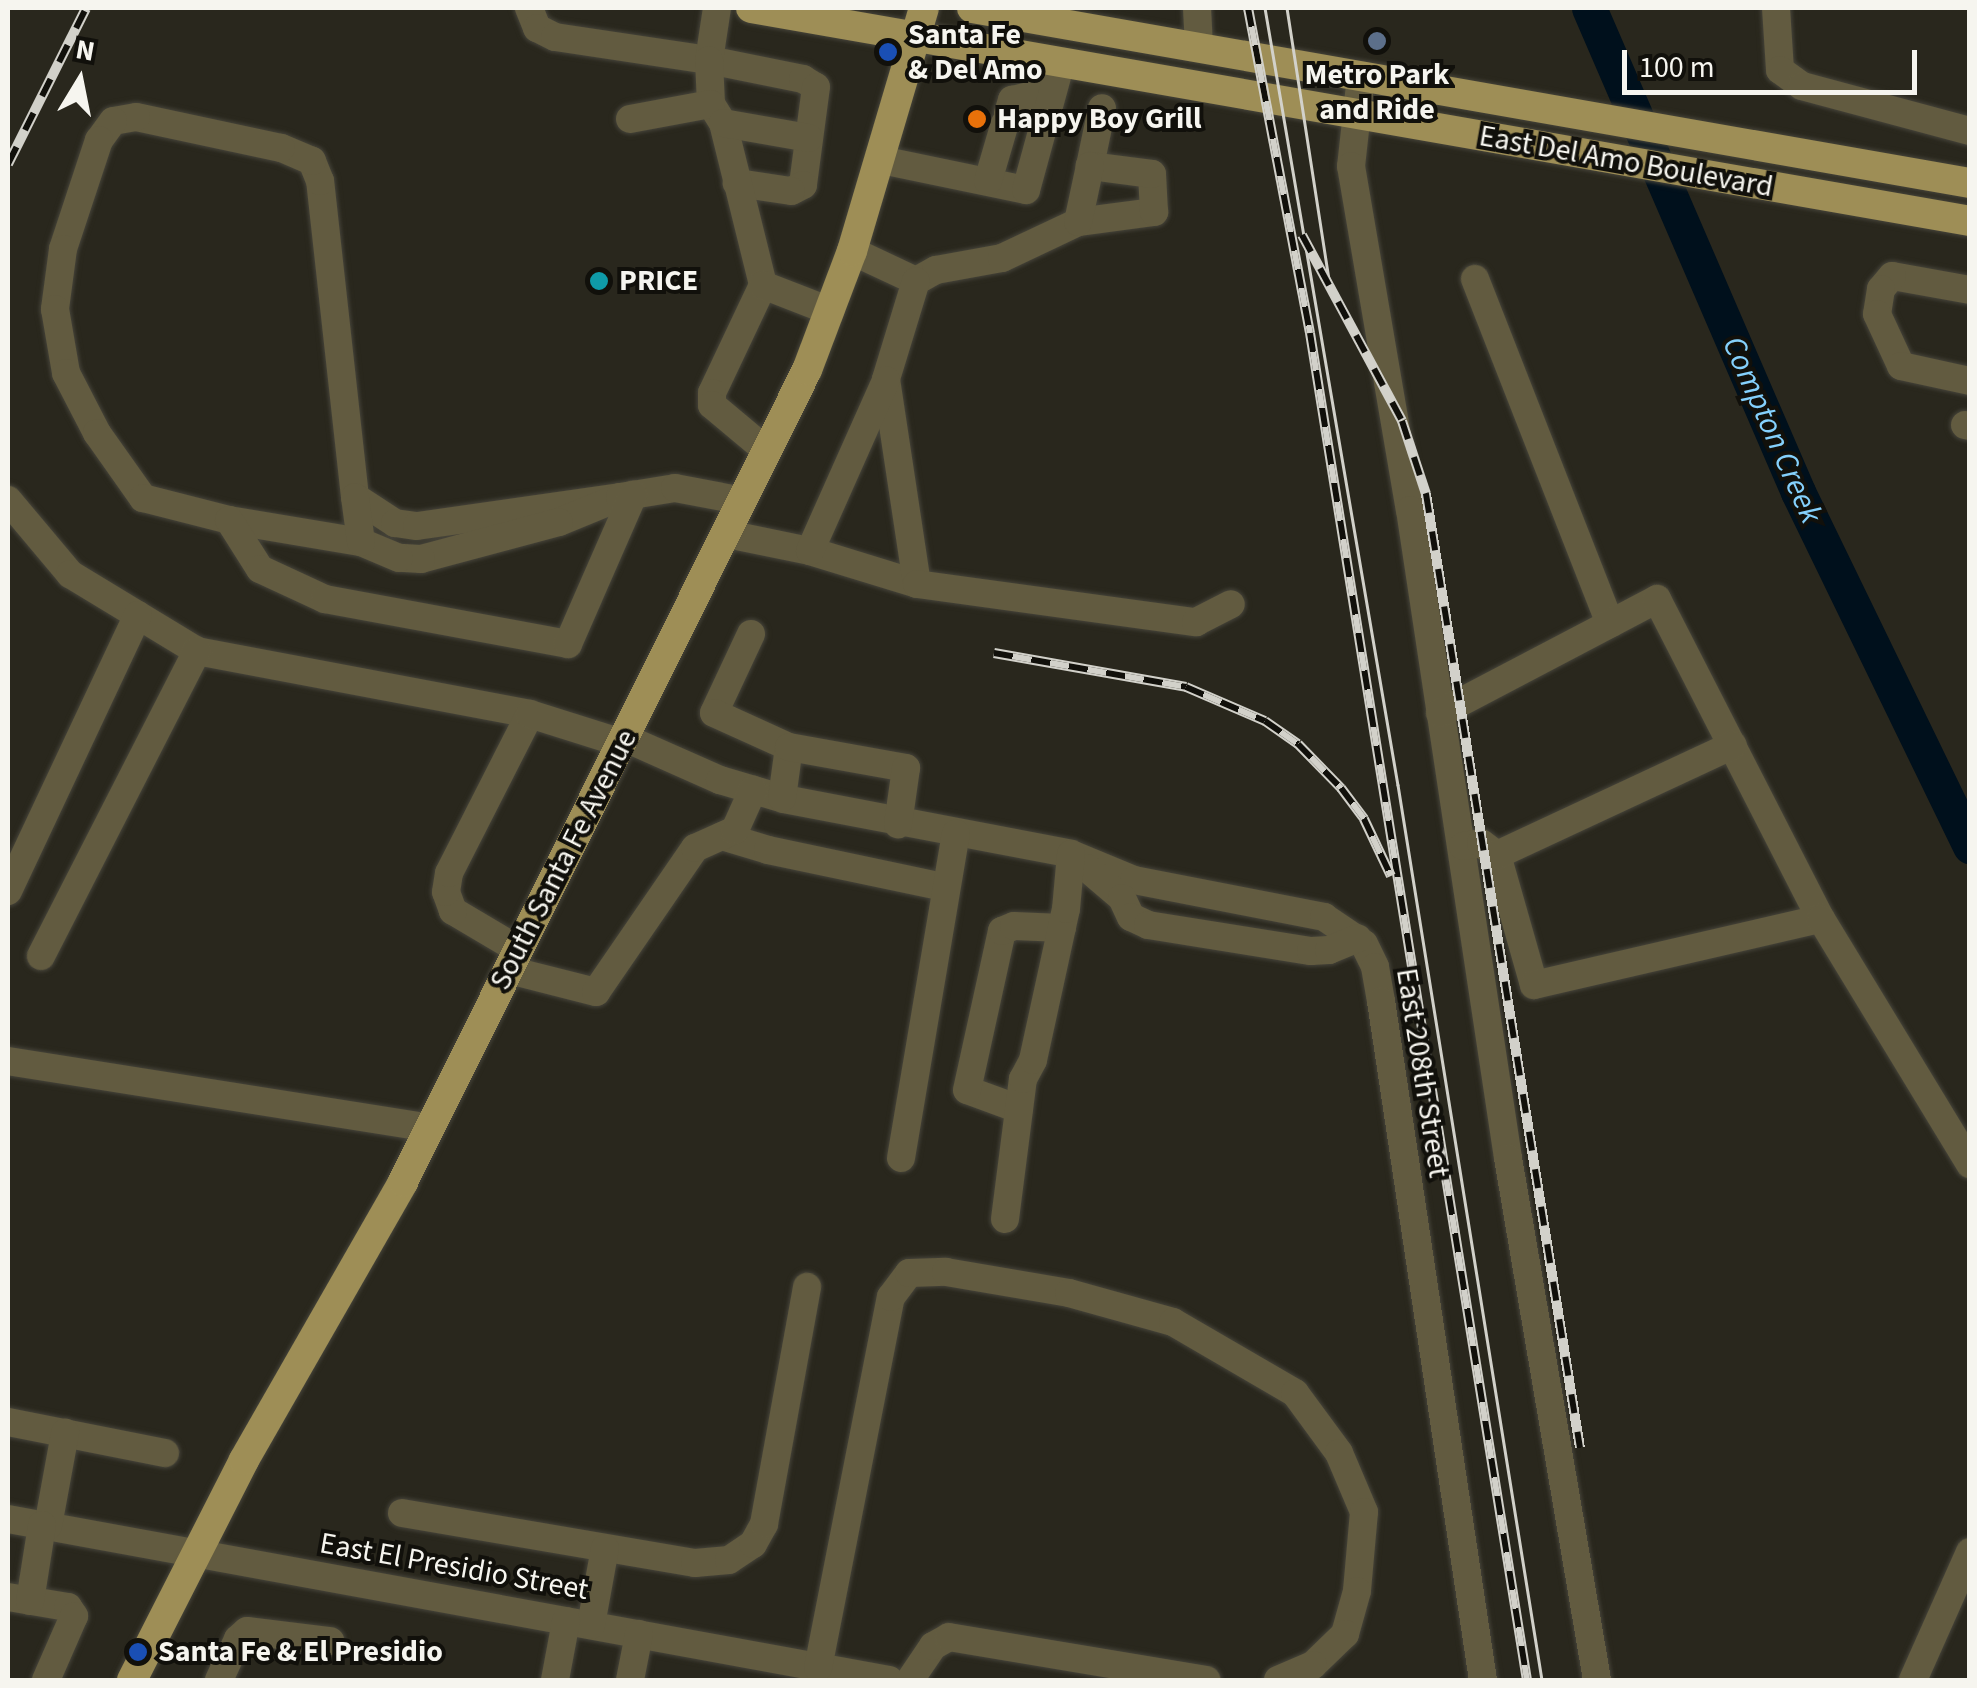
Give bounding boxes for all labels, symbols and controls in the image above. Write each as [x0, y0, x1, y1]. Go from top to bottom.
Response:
place label: Santa Fe & Del Amo [908, 17, 1043, 88]
text: N [73, 29, 98, 72]
north arrow [30, 30, 130, 130]
marker: Metro Park and Ride [1366, 30, 1388, 52]
scale bar [1627, 30, 1922, 92]
marker: Santa Fe & Del Amo [877, 41, 899, 63]
text: 100 m [1639, 46, 1715, 89]
place label: Metro Park and Ride [1305, 57, 1449, 128]
place label: Happy Boy Grill [997, 101, 1201, 137]
marker: Happy Boy Grill [966, 108, 988, 130]
street label: East Del Amo Boulevard [1476, 118, 1776, 206]
place label: PRICE [619, 263, 698, 299]
marker: PRICE [588, 270, 610, 292]
water label: Compton Creek [1714, 331, 1830, 529]
street label: South Santa Fe Avenue [483, 724, 645, 996]
street label: East 208th Street [1388, 966, 1456, 1180]
street label: East El Presidio Street [317, 1526, 591, 1608]
place label: Santa Fe & El Presidio [158, 1634, 443, 1670]
marker: Santa Fe & El Presidio [127, 1641, 149, 1663]

